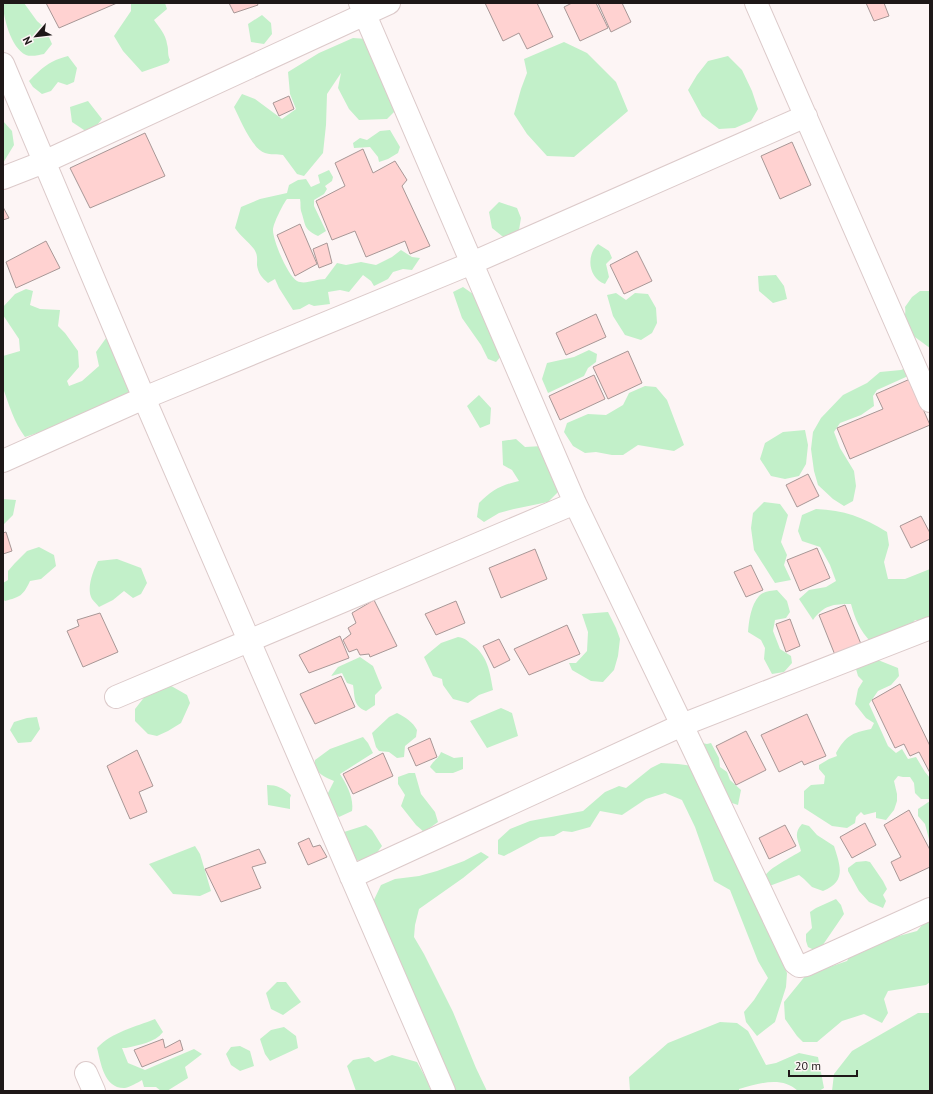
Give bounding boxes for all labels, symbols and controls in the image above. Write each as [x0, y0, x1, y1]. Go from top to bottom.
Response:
north arrow [16, 16, 56, 56]
text: N [19, 34, 35, 47]
scale bar [789, 1052, 857, 1078]
text: 20 m [795, 1058, 821, 1073]

